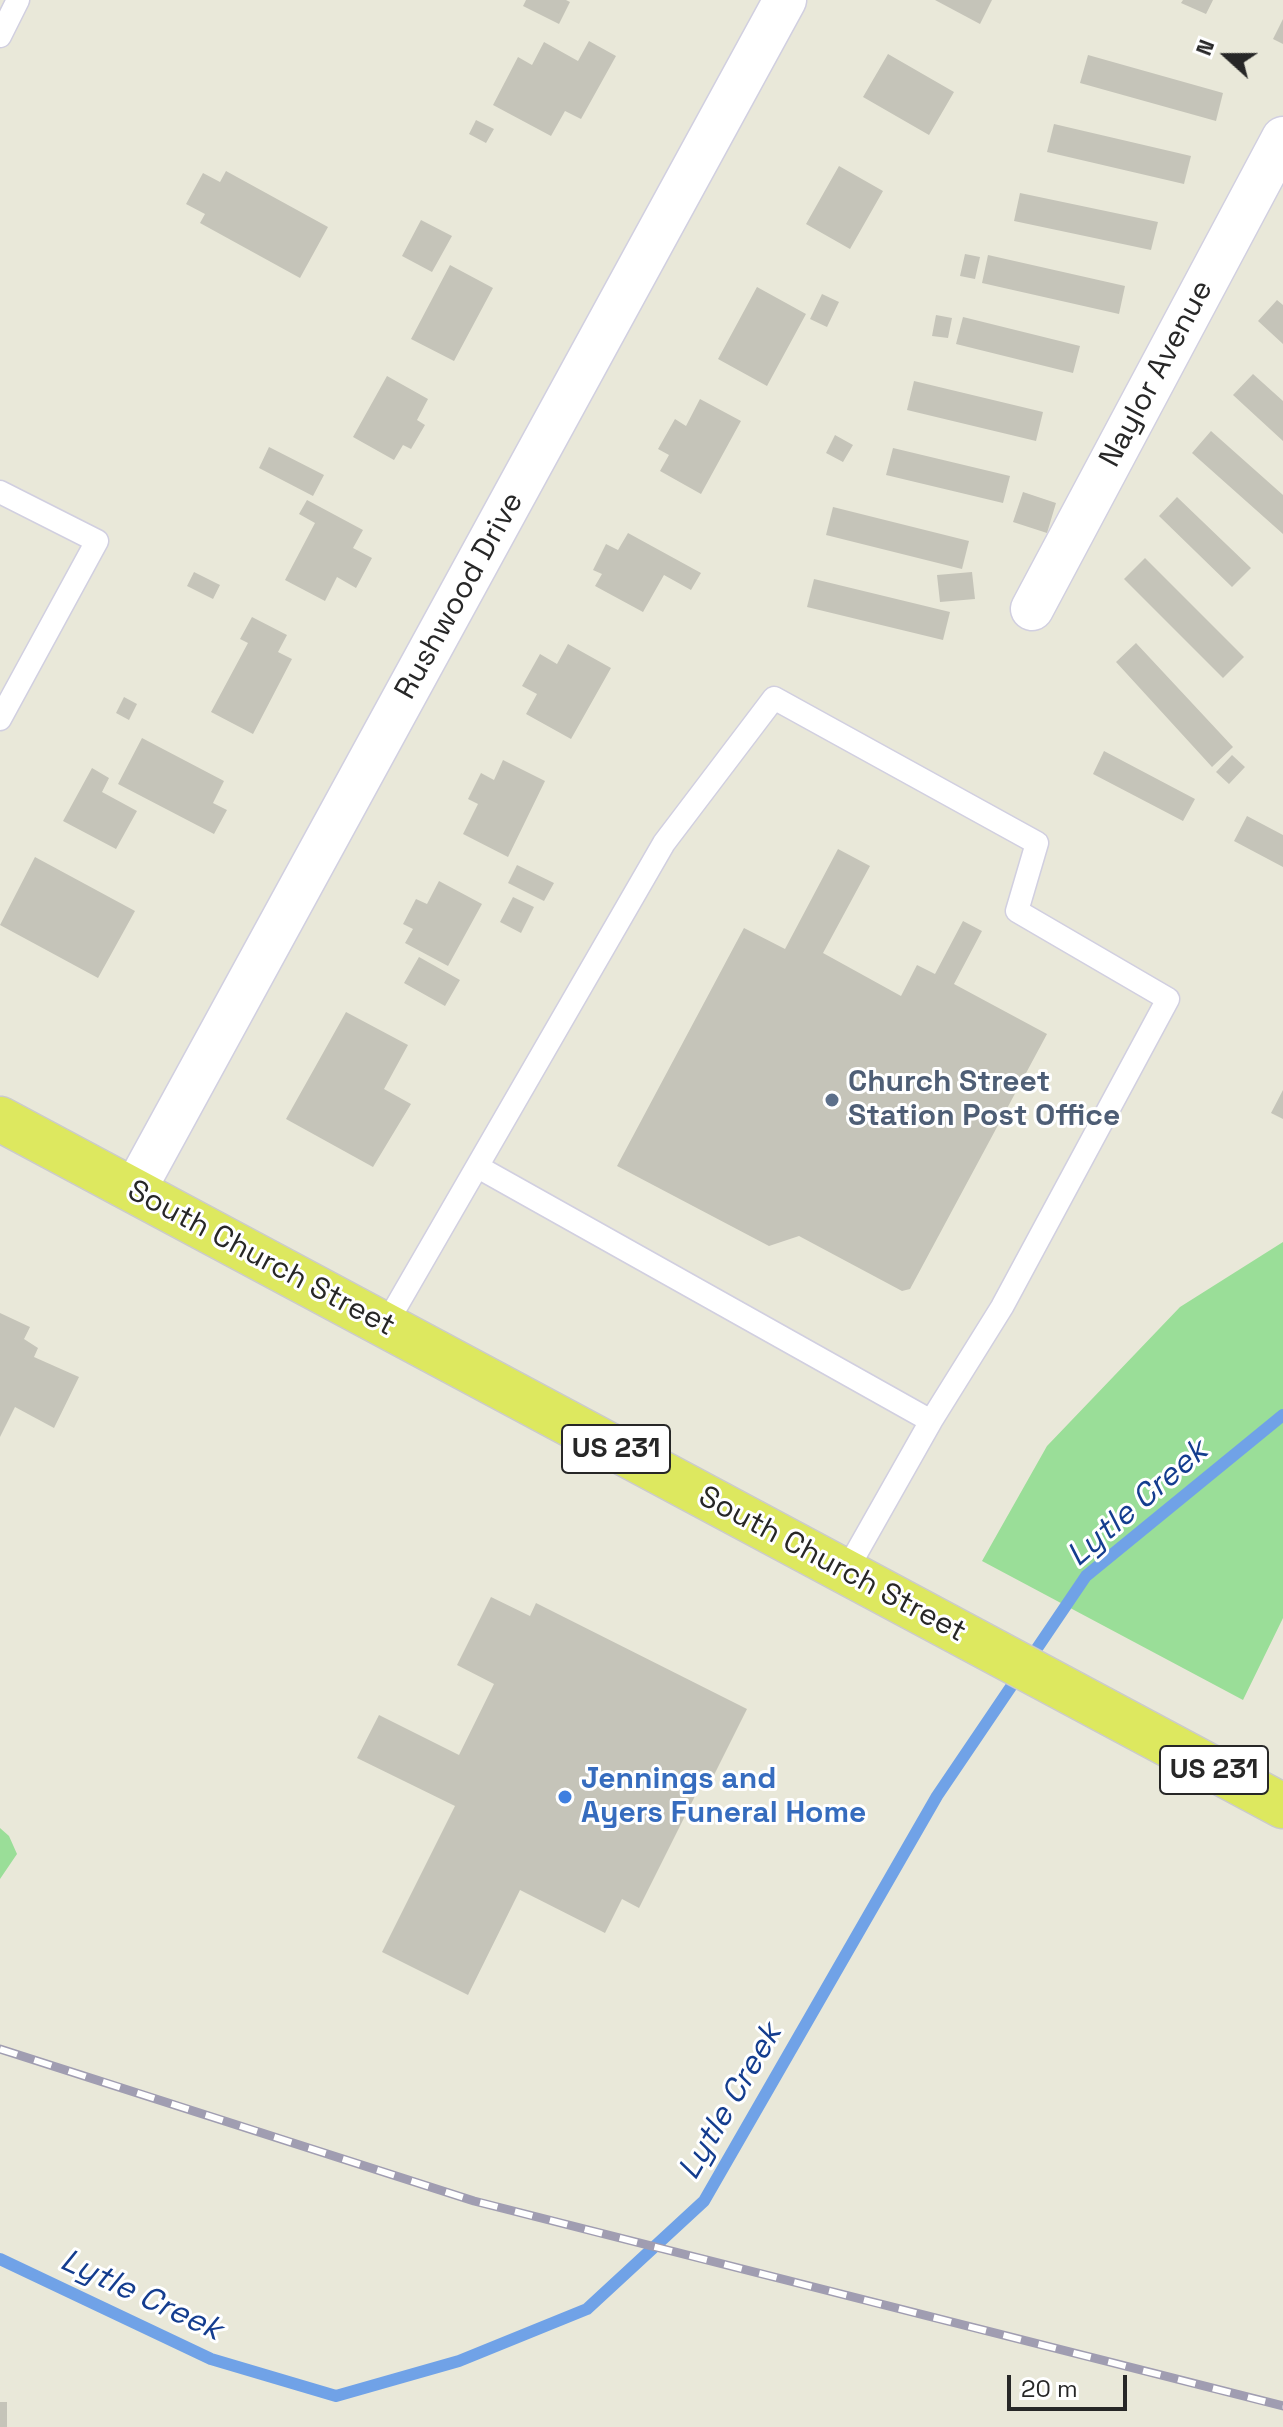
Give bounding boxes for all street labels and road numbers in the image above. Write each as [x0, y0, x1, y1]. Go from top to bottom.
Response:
street label: Naylor Avenue [1093, 275, 1221, 473]
street label: Rushwood Drive [388, 486, 532, 706]
street label: South Church Street [121, 1173, 401, 1345]
road number: US 231 [562, 1425, 670, 1473]
street label: South Church Street [692, 1479, 972, 1651]
road number: US 231 [1160, 1746, 1268, 1794]

